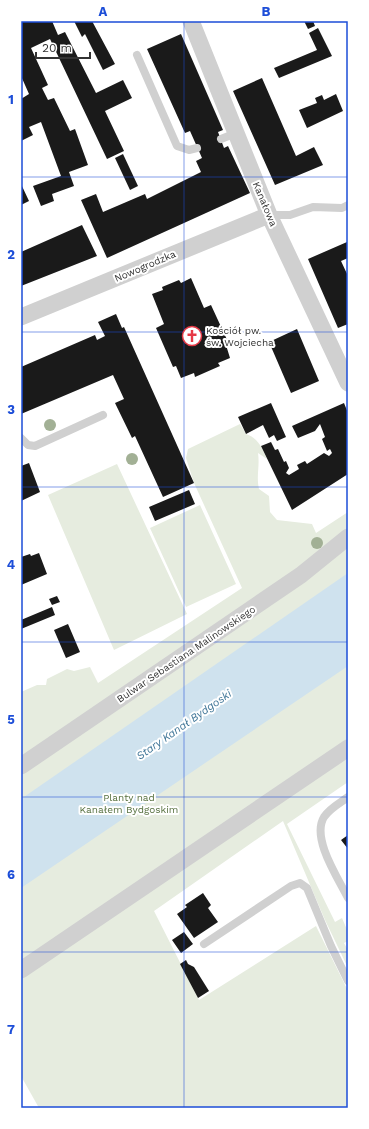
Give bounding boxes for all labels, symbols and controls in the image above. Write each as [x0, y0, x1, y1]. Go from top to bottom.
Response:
text: A [99, 4, 108, 19]
text: B [262, 4, 271, 19]
scale bar [36, 34, 90, 60]
text: 20 m [42, 41, 72, 55]
text: 1 [8, 92, 14, 107]
street label: Kanałowa [251, 180, 279, 228]
text: 2 [7, 247, 15, 262]
street label: Nowogrodzka [113, 248, 178, 284]
church icon: Kościół pw. św. Wojciecha [181, 325, 203, 347]
place label: Kościół pw. św. Wojciecha [206, 325, 274, 348]
text: 3 [7, 402, 15, 417]
text: 4 [7, 557, 16, 572]
street label: Bulwar Sebastiana Malinowskiego [115, 603, 257, 705]
water label: Stary Kanał Bydgoski [134, 687, 235, 763]
text: 5 [7, 712, 15, 727]
park label: Planty nad Kanałem Bydgoskim [80, 792, 178, 815]
text: 6 [7, 867, 15, 882]
text: 7 [7, 1022, 15, 1037]

